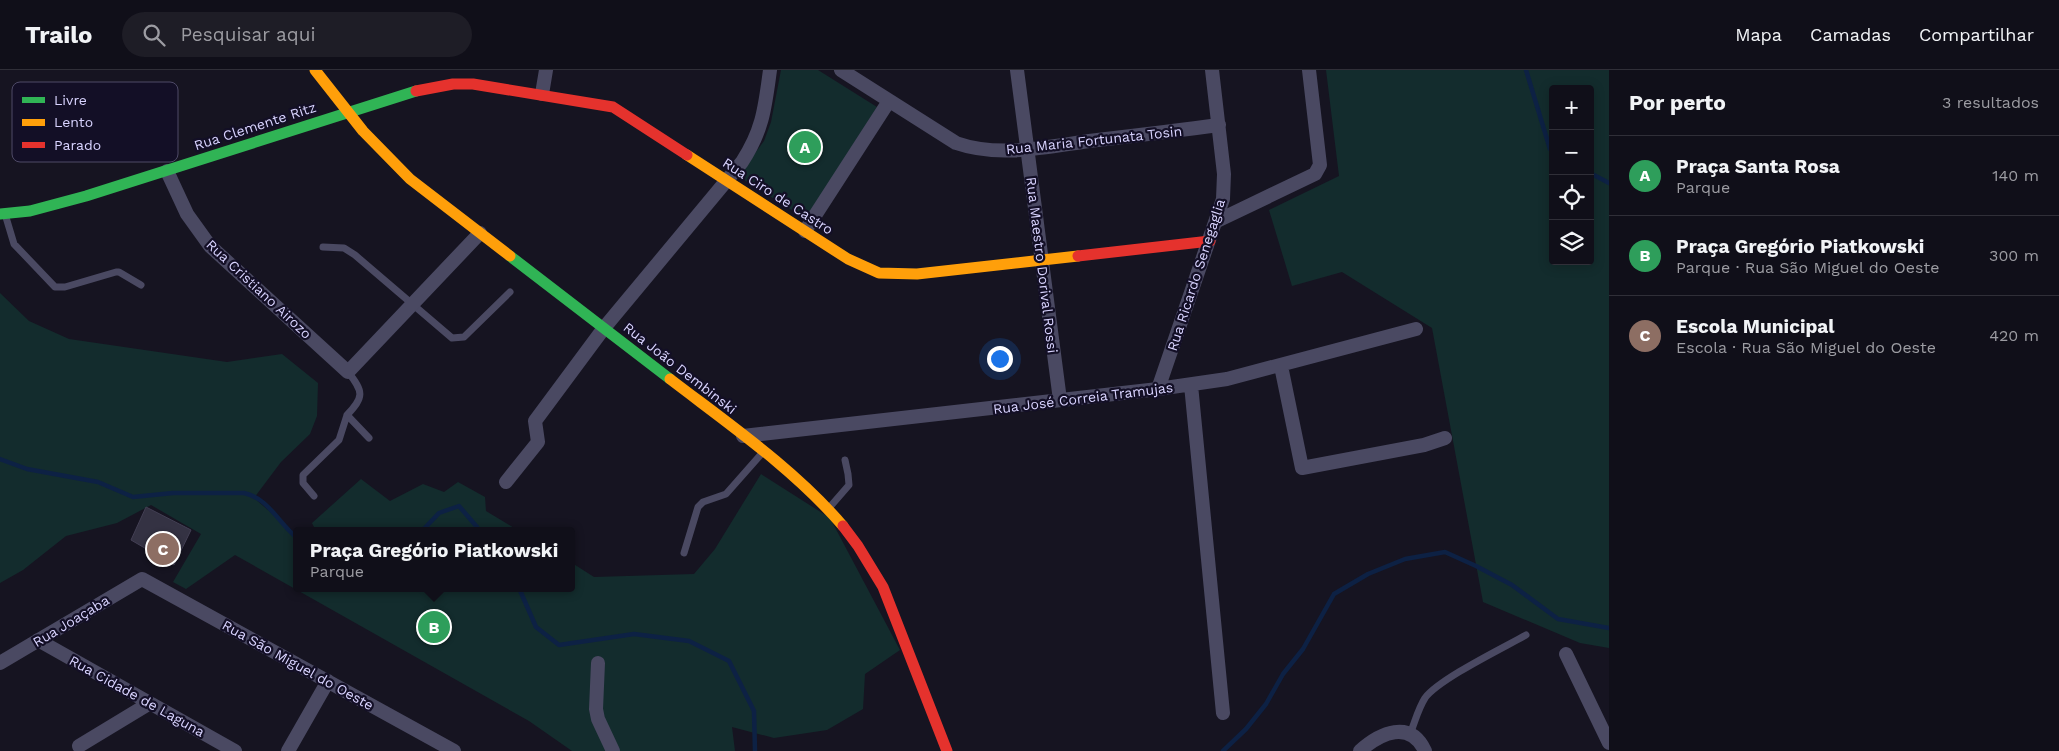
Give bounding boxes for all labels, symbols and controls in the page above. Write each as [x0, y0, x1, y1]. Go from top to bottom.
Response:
search box [122, 12, 472, 57]
text: Trailo [25, 21, 92, 49]
icon: search [140, 21, 168, 49]
text: Pesquisar aqui [180, 23, 316, 46]
text: Mapa [1735, 24, 1782, 45]
text: Camadas [1810, 24, 1891, 45]
text: Compartilhar [1919, 24, 2034, 45]
legend [12, 82, 178, 162]
map controls [1549, 85, 1594, 265]
button: + [1549, 85, 1594, 130]
text: Por perto [1629, 90, 1726, 115]
text: Livre [54, 92, 87, 108]
text: 3 resultados [1942, 93, 2039, 112]
street label: Rua Clemente Ritz [192, 99, 318, 153]
text: Lento [54, 114, 93, 130]
street label: Rua Maria Fortunata Tosin [1005, 123, 1183, 157]
pin: A [789, 128, 821, 166]
button: − [1549, 130, 1594, 175]
text: Parado [54, 137, 101, 153]
street label: Rua Ciro de Castro [720, 154, 836, 238]
text: Praça Santa Rosa [1676, 155, 1840, 178]
text: A [1640, 166, 1650, 185]
text: 140 m [1992, 166, 2039, 185]
button: locate [1549, 175, 1594, 220]
street label: Rua Maestro Dorival Rossi [1023, 176, 1061, 354]
text: Parque [1676, 178, 1730, 197]
street label: Rua Ricardo Senegaglia [1164, 197, 1228, 353]
button: layers [1549, 220, 1594, 265]
text: Praça Gregório Piatkowski [1676, 235, 1924, 258]
street label: Rua Cristiano Airozo [203, 236, 315, 342]
text: B [1640, 246, 1650, 265]
text: 300 m [1989, 246, 2039, 265]
text: Parque · Rua São Miguel do Oeste [1676, 258, 1939, 277]
text: Escola Municipal [1676, 315, 1834, 338]
street label: Rua João Dembinski [620, 319, 740, 417]
text: C [1640, 326, 1650, 345]
text: 420 m [1989, 326, 2039, 345]
text: Escola · Rua São Miguel do Oeste [1676, 338, 1936, 357]
your location [987, 346, 1013, 372]
street label: Rua José Correia Tramujas [992, 379, 1174, 417]
popup [293, 527, 575, 592]
pin: C [147, 530, 179, 568]
text: Praça Gregório Piatkowski [310, 539, 558, 562]
text: Parque [310, 562, 364, 581]
street label: Rua Joaçaba [30, 592, 112, 650]
pin: B [418, 608, 450, 646]
street label: Rua São Miguel do Oeste [220, 617, 376, 713]
street label: Rua Cidade de Laguna [66, 652, 208, 740]

